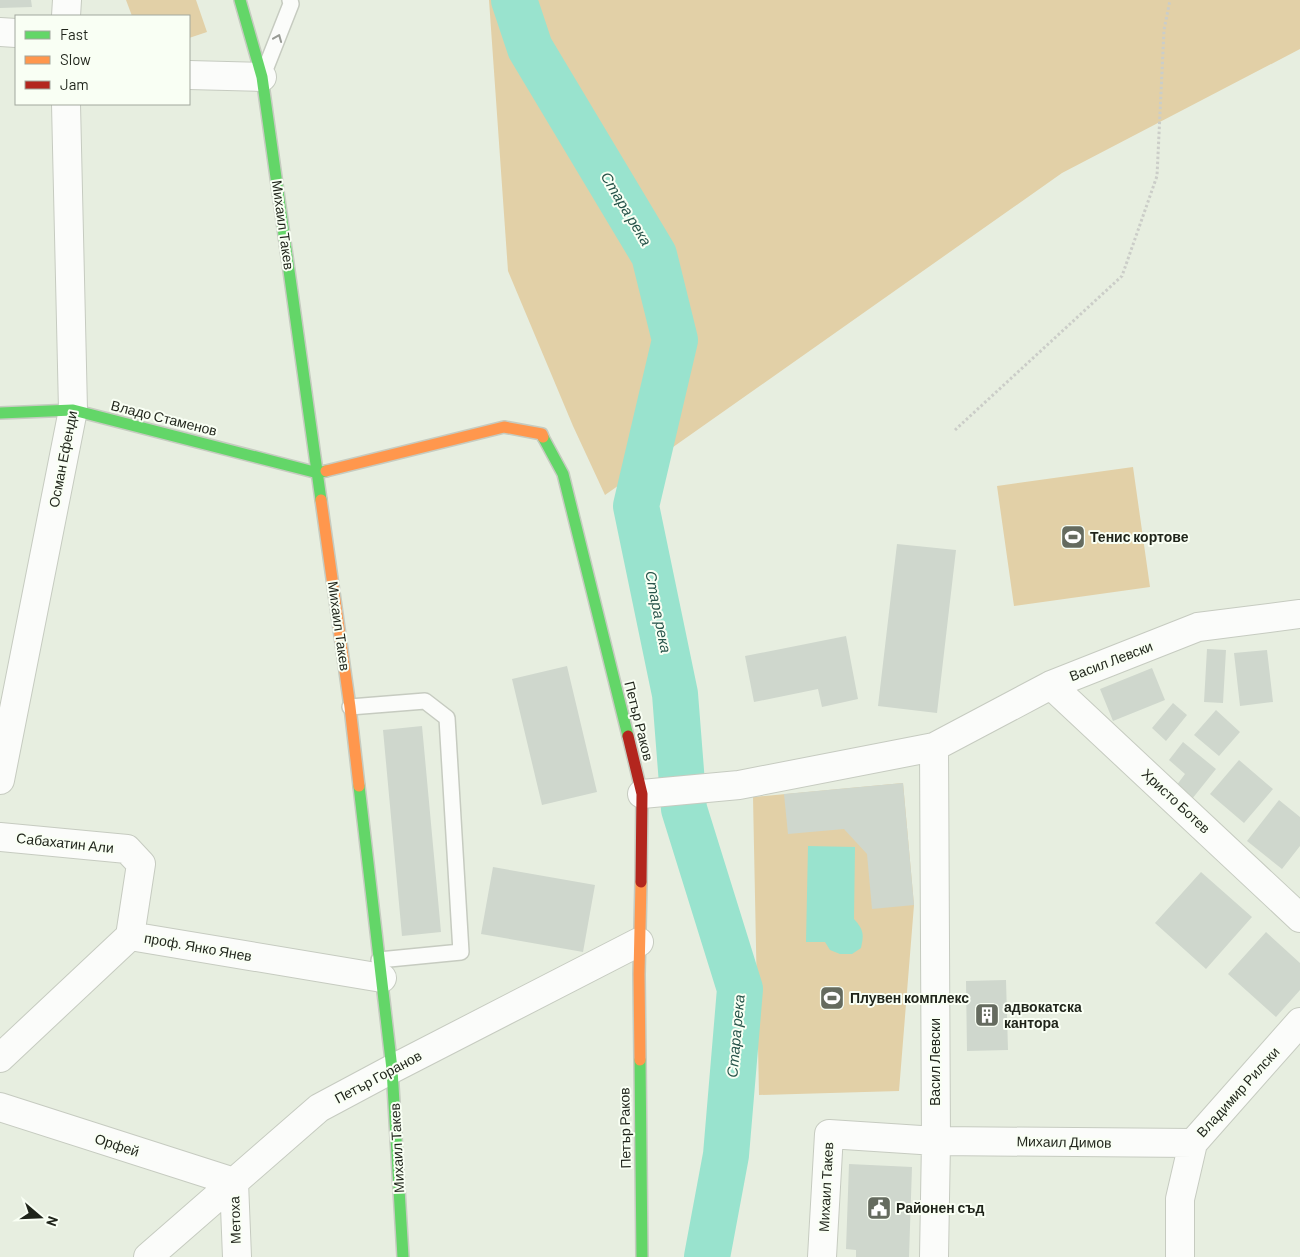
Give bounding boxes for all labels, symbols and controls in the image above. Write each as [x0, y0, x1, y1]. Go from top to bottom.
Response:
legend [15, 15, 190, 105]
text: Fast [60, 25, 88, 43]
one-way arrow [272, 35, 282, 43]
text: Slow [60, 50, 91, 68]
text: Jam [60, 75, 89, 93]
water label: Стара река [598, 168, 656, 249]
street label: Михаил Такев [269, 179, 298, 271]
street label: Владо Стаменов [109, 396, 219, 439]
street label: Осман Ефенди [45, 409, 80, 509]
sports icon: Тенис кортове [1060, 524, 1086, 550]
place label: Тенис кортове [1090, 528, 1189, 545]
water label: Стара река [642, 569, 676, 654]
street label: Михаил Такев [325, 580, 354, 672]
street label: Васил Левски [1067, 637, 1155, 684]
street label: Петър Раков [621, 679, 658, 762]
street label: Христо Ботев [1139, 765, 1214, 836]
street label: Сабахатин Али [15, 829, 115, 856]
street label: проф. Янко Янев [143, 929, 253, 964]
sports icon: Плувен комплекс [819, 985, 845, 1011]
place label: Плувен комплекс [850, 989, 969, 1006]
water label: Стара река [722, 994, 748, 1078]
place label: адвокатска кантора [1004, 998, 1082, 1031]
building icon: адвокатска кантора [974, 1002, 1000, 1028]
street label: Васил Левски [926, 1018, 943, 1106]
street label: Владимир Рилски [1193, 1043, 1283, 1140]
street label: Петър Горанов [331, 1046, 424, 1107]
street label: Петър Раков [615, 1087, 634, 1169]
street label: Михаил Такев [386, 1103, 407, 1193]
street label: Орфей [93, 1129, 142, 1160]
street label: Михаил Димов [1016, 1132, 1112, 1151]
street label: Михаил Такев [815, 1142, 836, 1232]
north arrow [15, 1192, 65, 1242]
public building icon: Районен съд [866, 1195, 892, 1221]
street label: Метоха [225, 1196, 244, 1244]
place label: Районен съд [896, 1199, 984, 1216]
text: N [43, 1214, 62, 1229]

